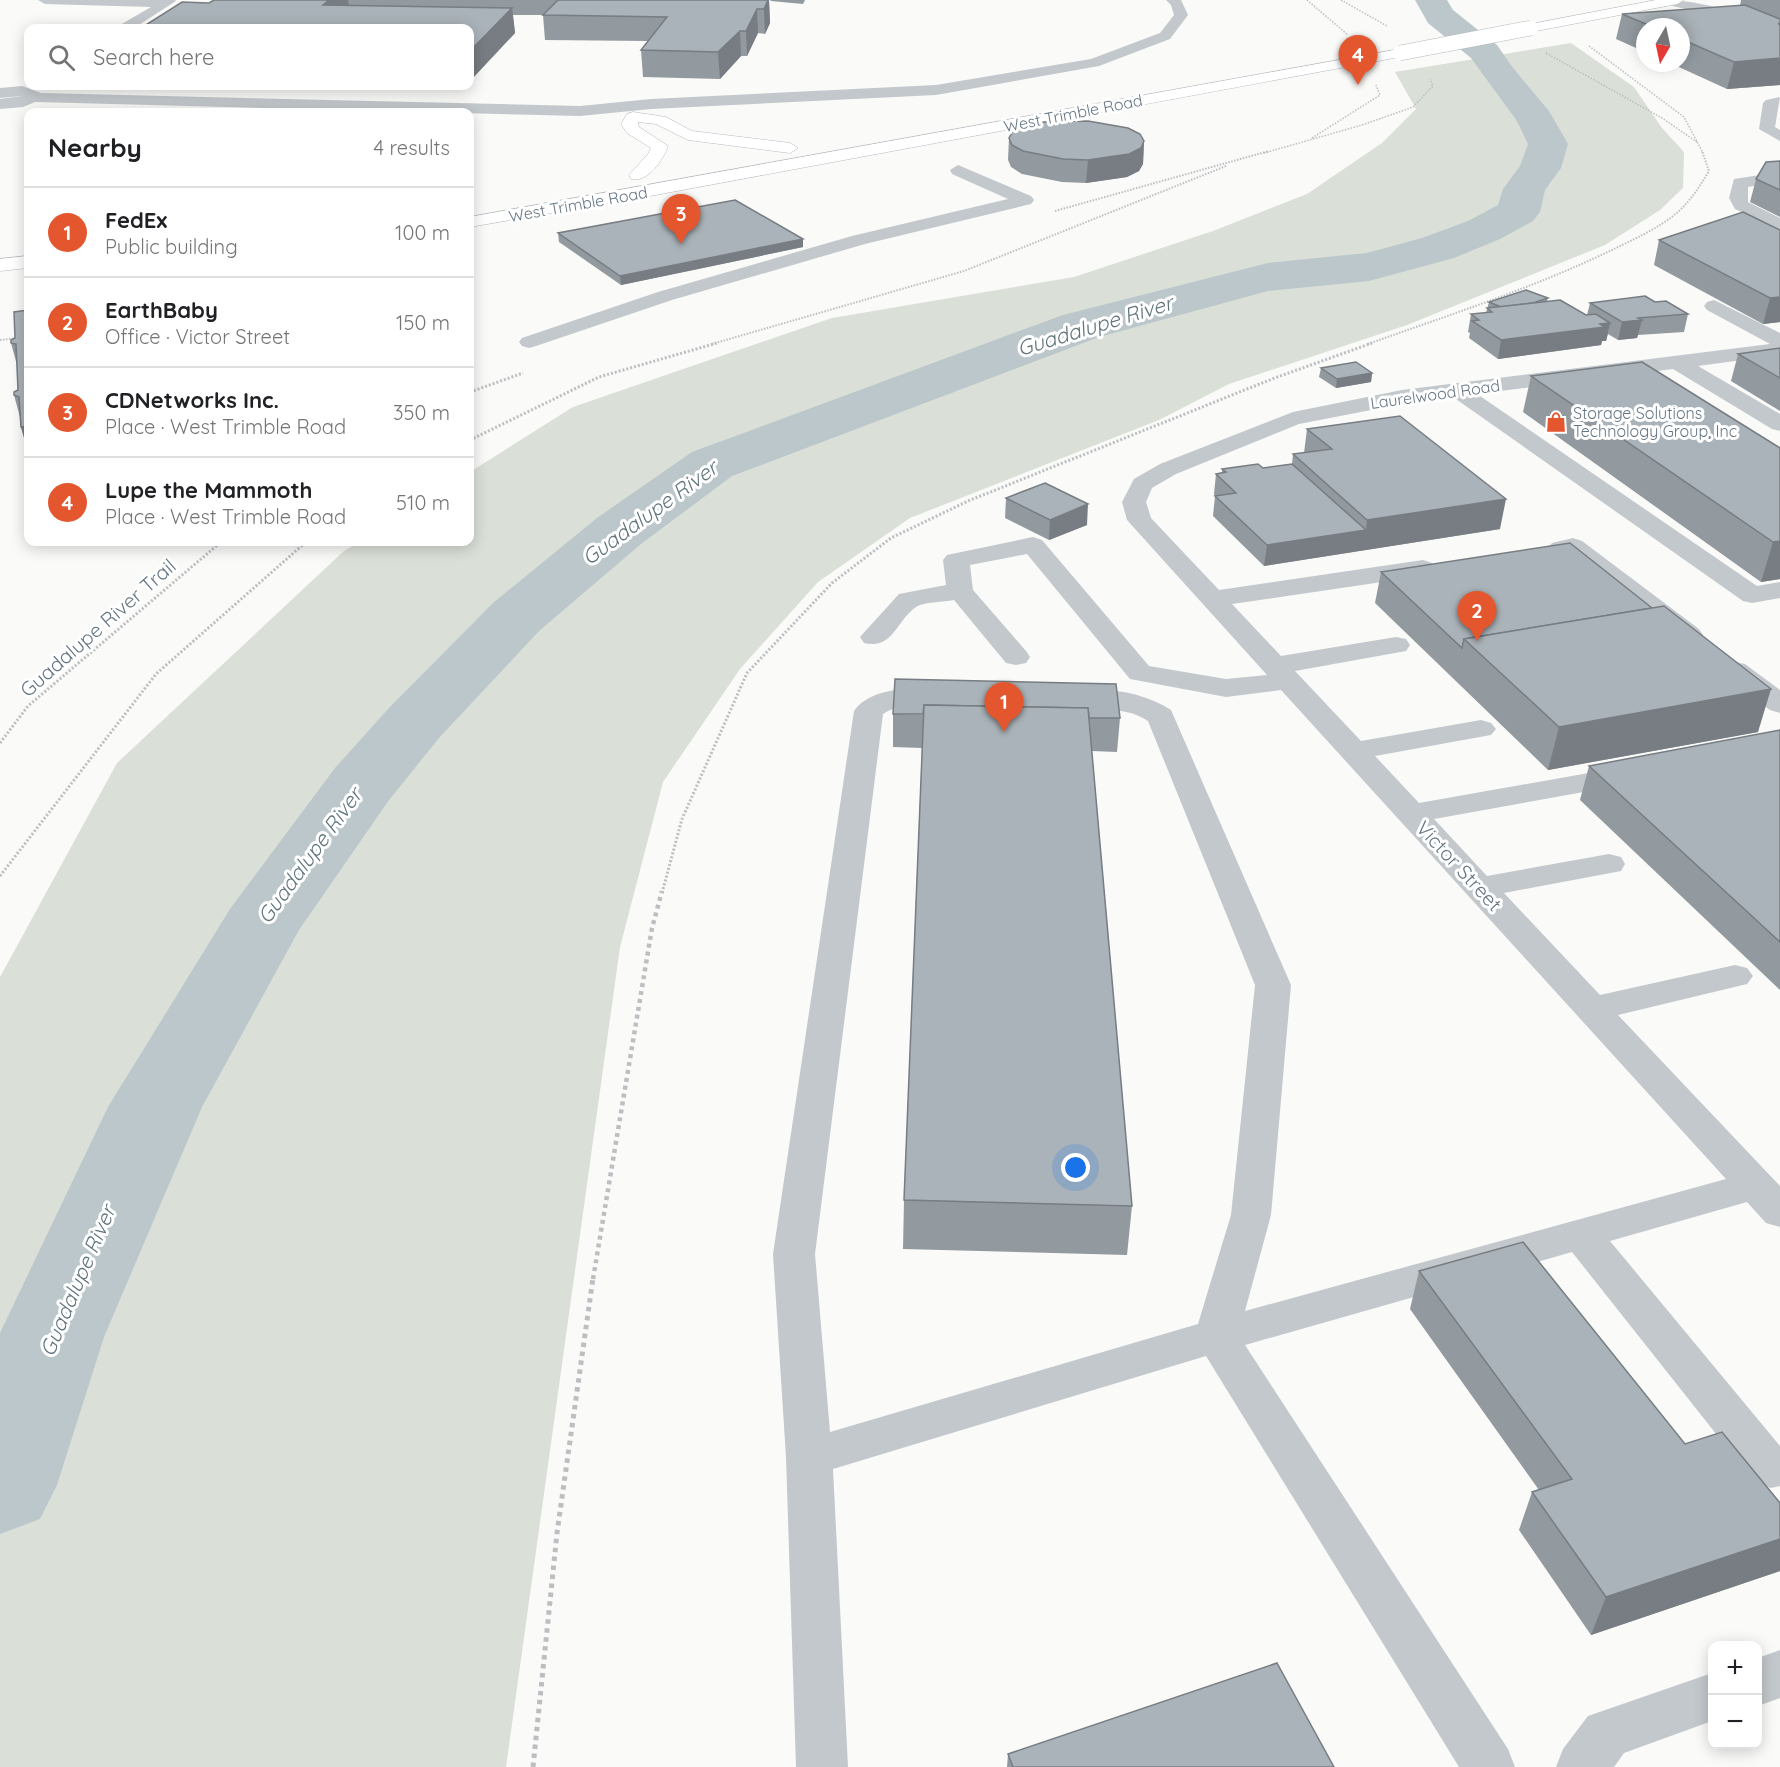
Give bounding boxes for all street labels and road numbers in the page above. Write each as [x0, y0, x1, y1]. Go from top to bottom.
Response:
street label: West Trimble Road [1002, 90, 1144, 136]
street label: West Trimble Road [507, 182, 649, 226]
street label: Laurelwood Road [1369, 375, 1501, 413]
street label: Guadalupe River Trail [15, 553, 181, 702]
street label: Victor Street [1411, 815, 1508, 916]

